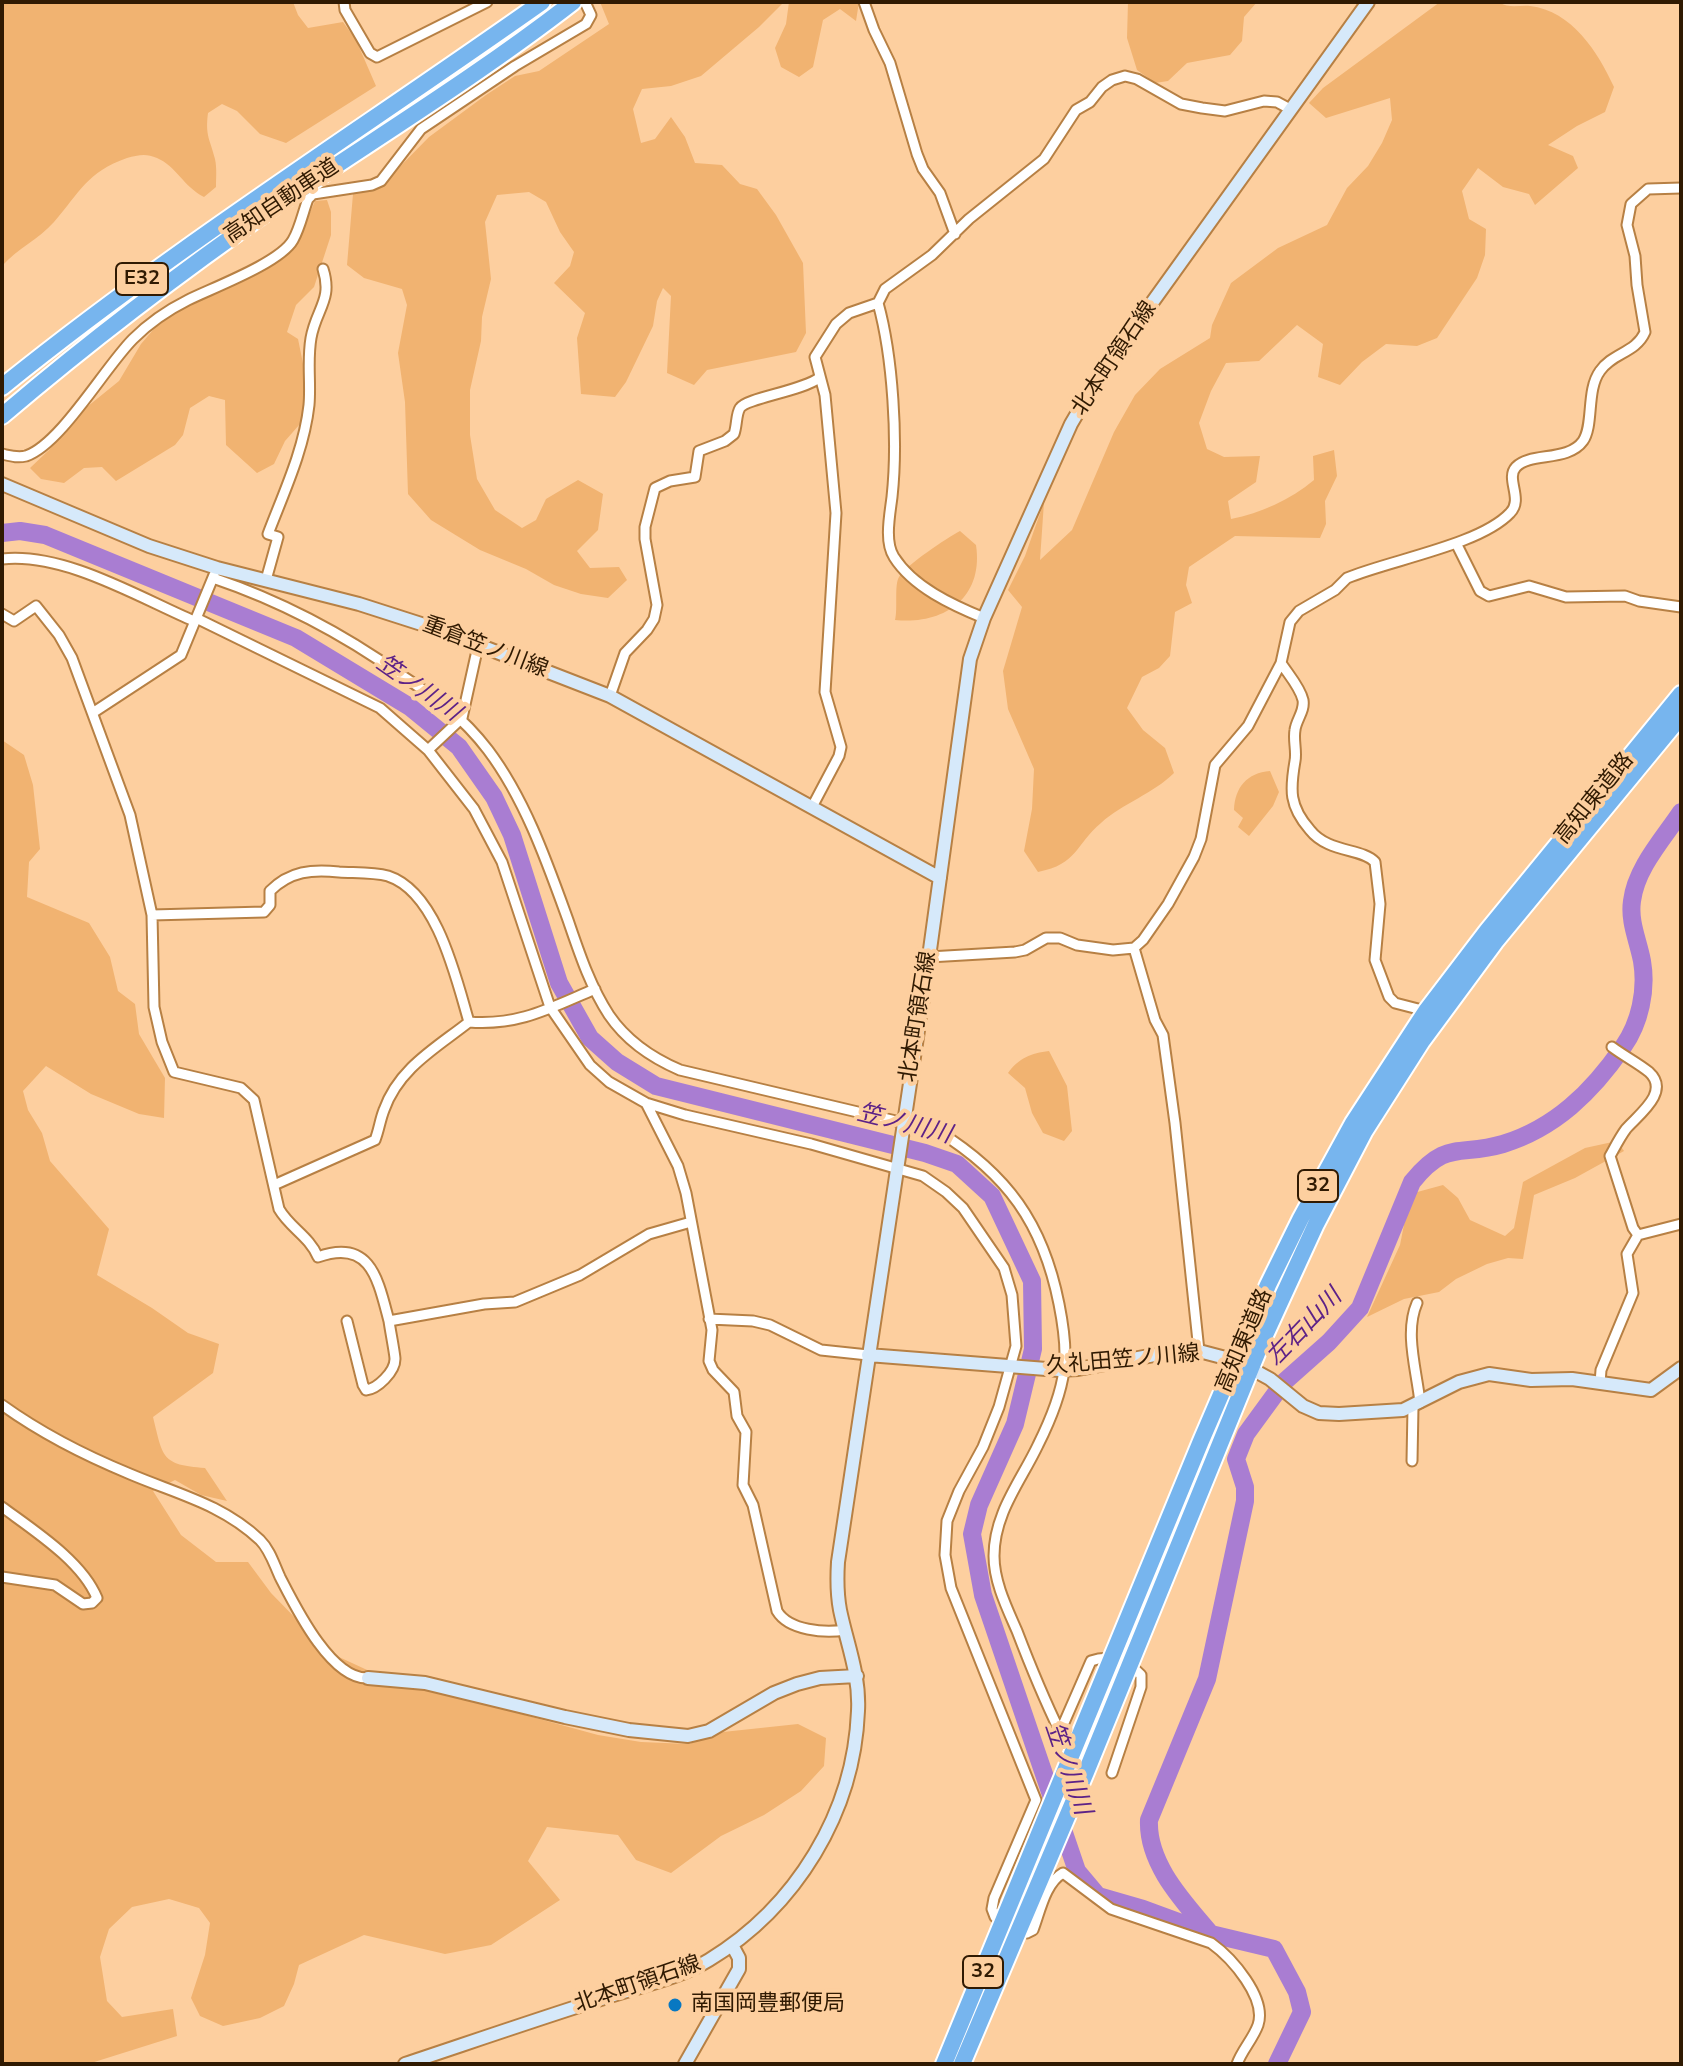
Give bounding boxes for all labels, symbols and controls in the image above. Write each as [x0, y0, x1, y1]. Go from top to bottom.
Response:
street label: 高知自動車道 [220, 154, 344, 250]
road number: E32 [116, 263, 168, 295]
street label: 北本町領石線 [1067, 297, 1163, 421]
street label: 重倉笠ノ川線 [419, 612, 551, 684]
water label: 笠ノ川川 [370, 650, 466, 728]
street label: 高知東道路 [1550, 748, 1640, 850]
street label: 北本町領石線 [896, 950, 942, 1084]
water label: 笠ノ川川 [854, 1099, 954, 1151]
road number: 32 [1298, 1170, 1338, 1202]
water label: 左右山川 [1261, 1283, 1349, 1373]
street label: 高知東道路 [1211, 1285, 1279, 1397]
street label: 久礼田笠ノ川線 [1045, 1341, 1201, 1381]
water label: 笠ノ川川 [1038, 1719, 1096, 1819]
street label: 北本町領石線 [571, 1951, 705, 2019]
road number: 32 [963, 1956, 1003, 1988]
place label: 南国岡豊郵便局 [691, 1992, 845, 2018]
marker: 南国岡豊郵便局 [666, 1996, 684, 2014]

